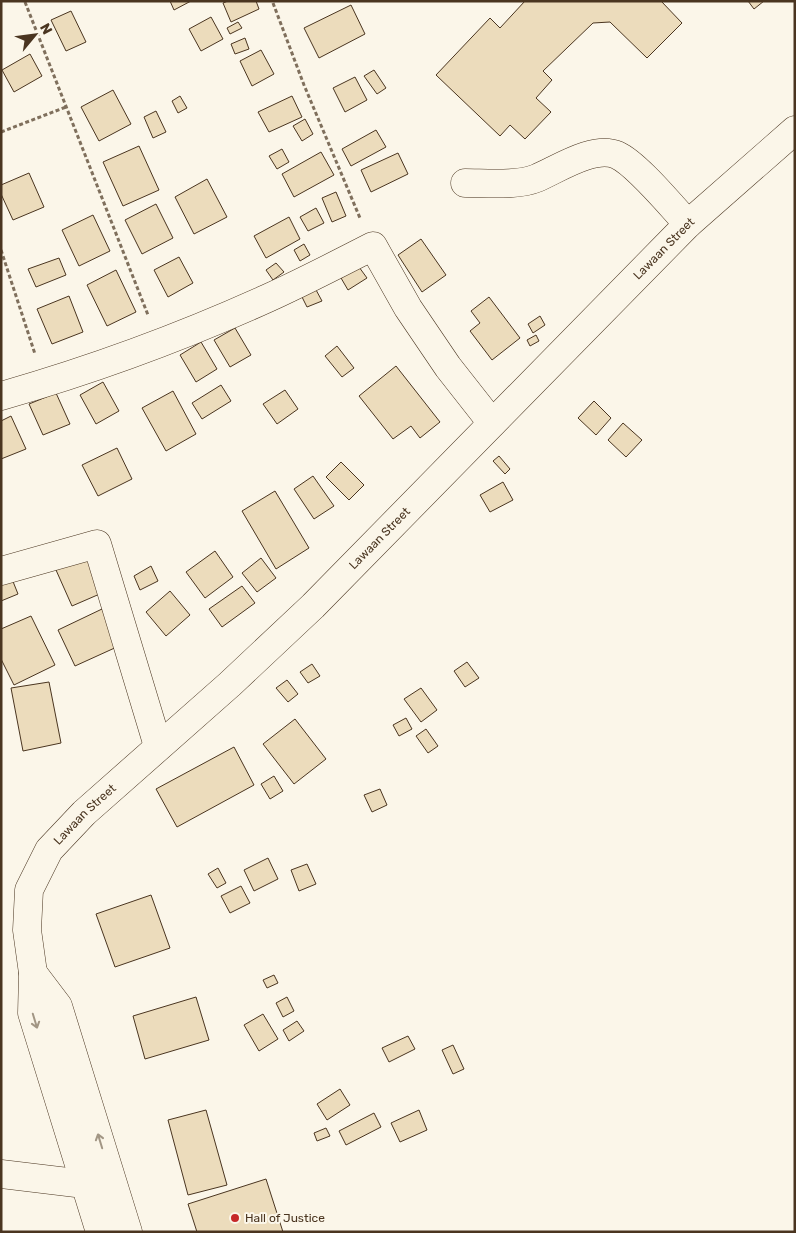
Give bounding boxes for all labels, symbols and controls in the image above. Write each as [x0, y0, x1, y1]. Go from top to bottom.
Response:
north arrow [10, 10, 60, 60]
text: N [36, 20, 56, 37]
street label: Lawaan Street [630, 215, 697, 282]
street label: Lawaan Street [346, 504, 413, 572]
street label: Lawaan Street [51, 781, 119, 848]
one-way arrow [30, 1013, 40, 1029]
one-way arrow [95, 1134, 105, 1150]
place label: Hall of Justice [245, 1211, 325, 1225]
marker: Hall of Justice [229, 1212, 241, 1224]

